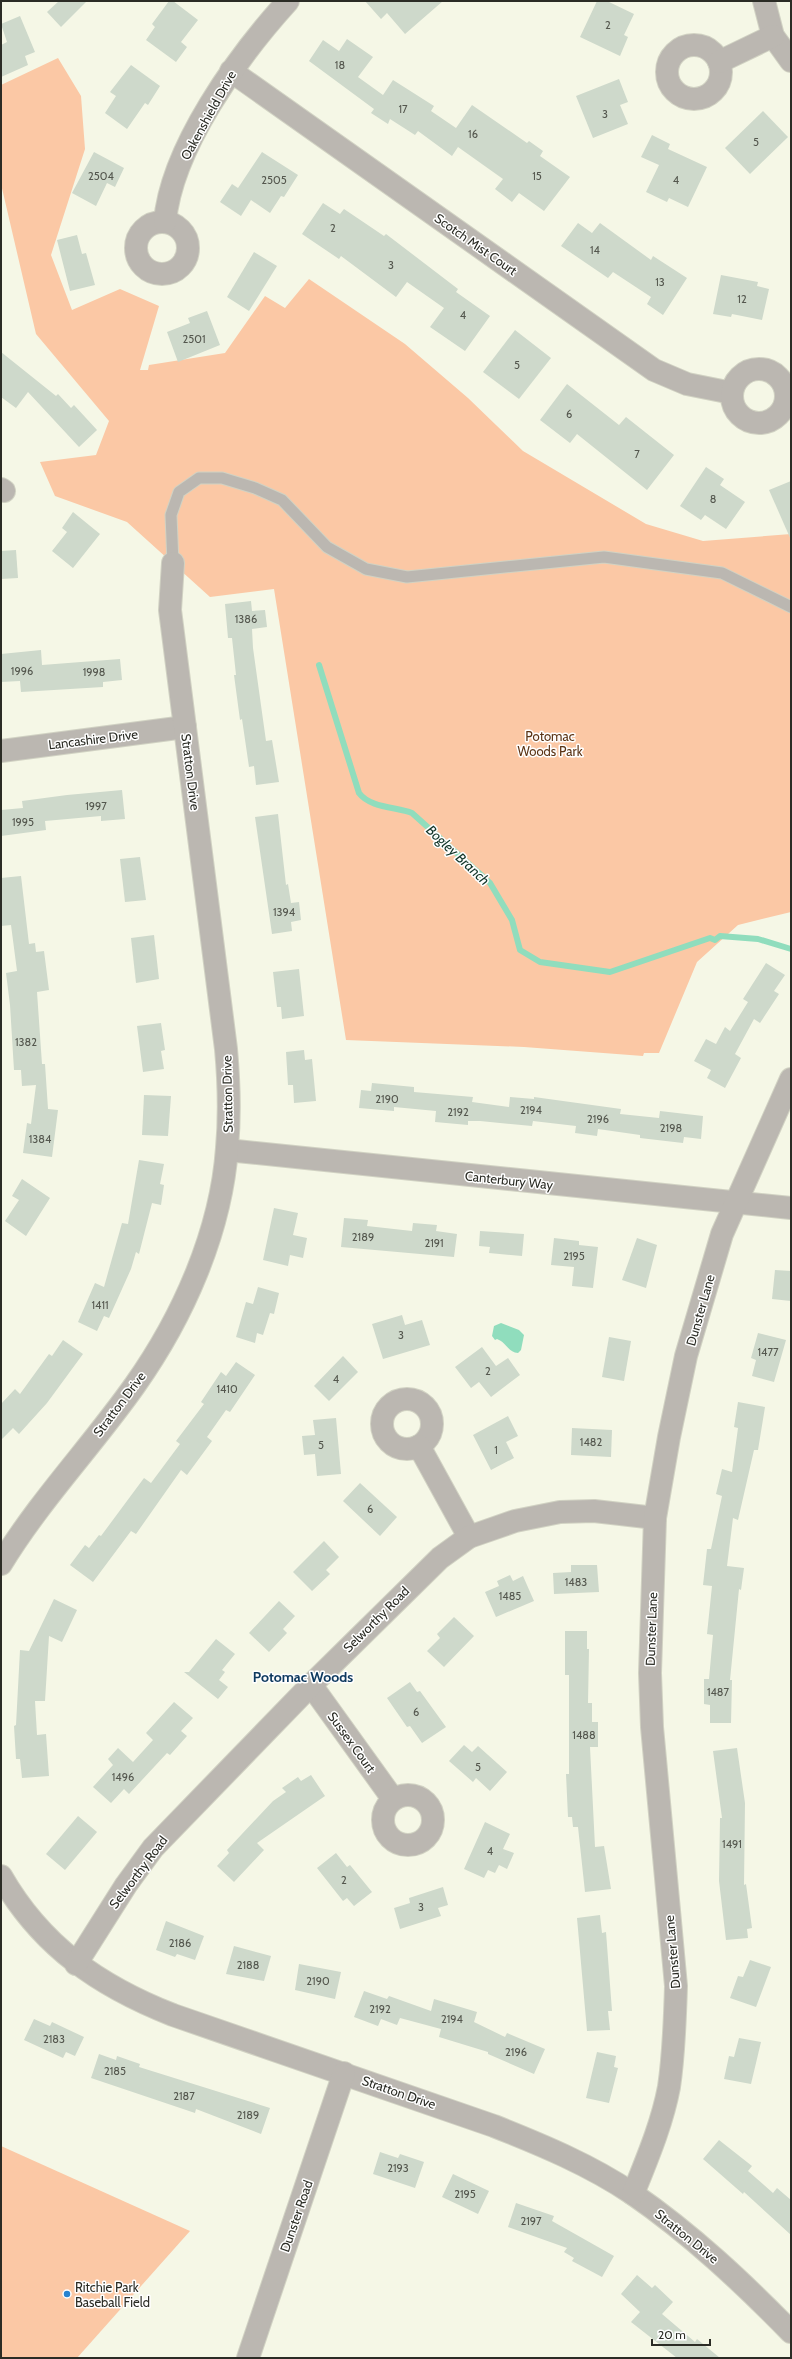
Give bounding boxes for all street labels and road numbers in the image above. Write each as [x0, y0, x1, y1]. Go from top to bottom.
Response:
street label: Oakenshield Drive [177, 67, 239, 163]
street label: Scotch Mist Court [432, 210, 521, 279]
street label: Lancashire Drive [47, 726, 139, 752]
street label: Stratton Drive [178, 733, 204, 812]
street label: Stratton Drive [218, 1055, 236, 1133]
street label: Canterbury Way [464, 1167, 554, 1193]
street label: Dunster Lane [682, 1272, 718, 1348]
street label: Stratton Drive [89, 1368, 149, 1440]
street label: Selworthy Road [340, 1583, 412, 1655]
street label: Dunster Lane [642, 1592, 660, 1666]
street label: Sussex Court [325, 1709, 380, 1776]
street label: Selworthy Road [105, 1833, 171, 1911]
street label: Dunster Lane [661, 1914, 683, 1989]
street label: Stratton Drive [360, 2072, 438, 2112]
street label: Dunster Road [276, 2178, 316, 2254]
street label: Stratton Drive [652, 2206, 722, 2267]

